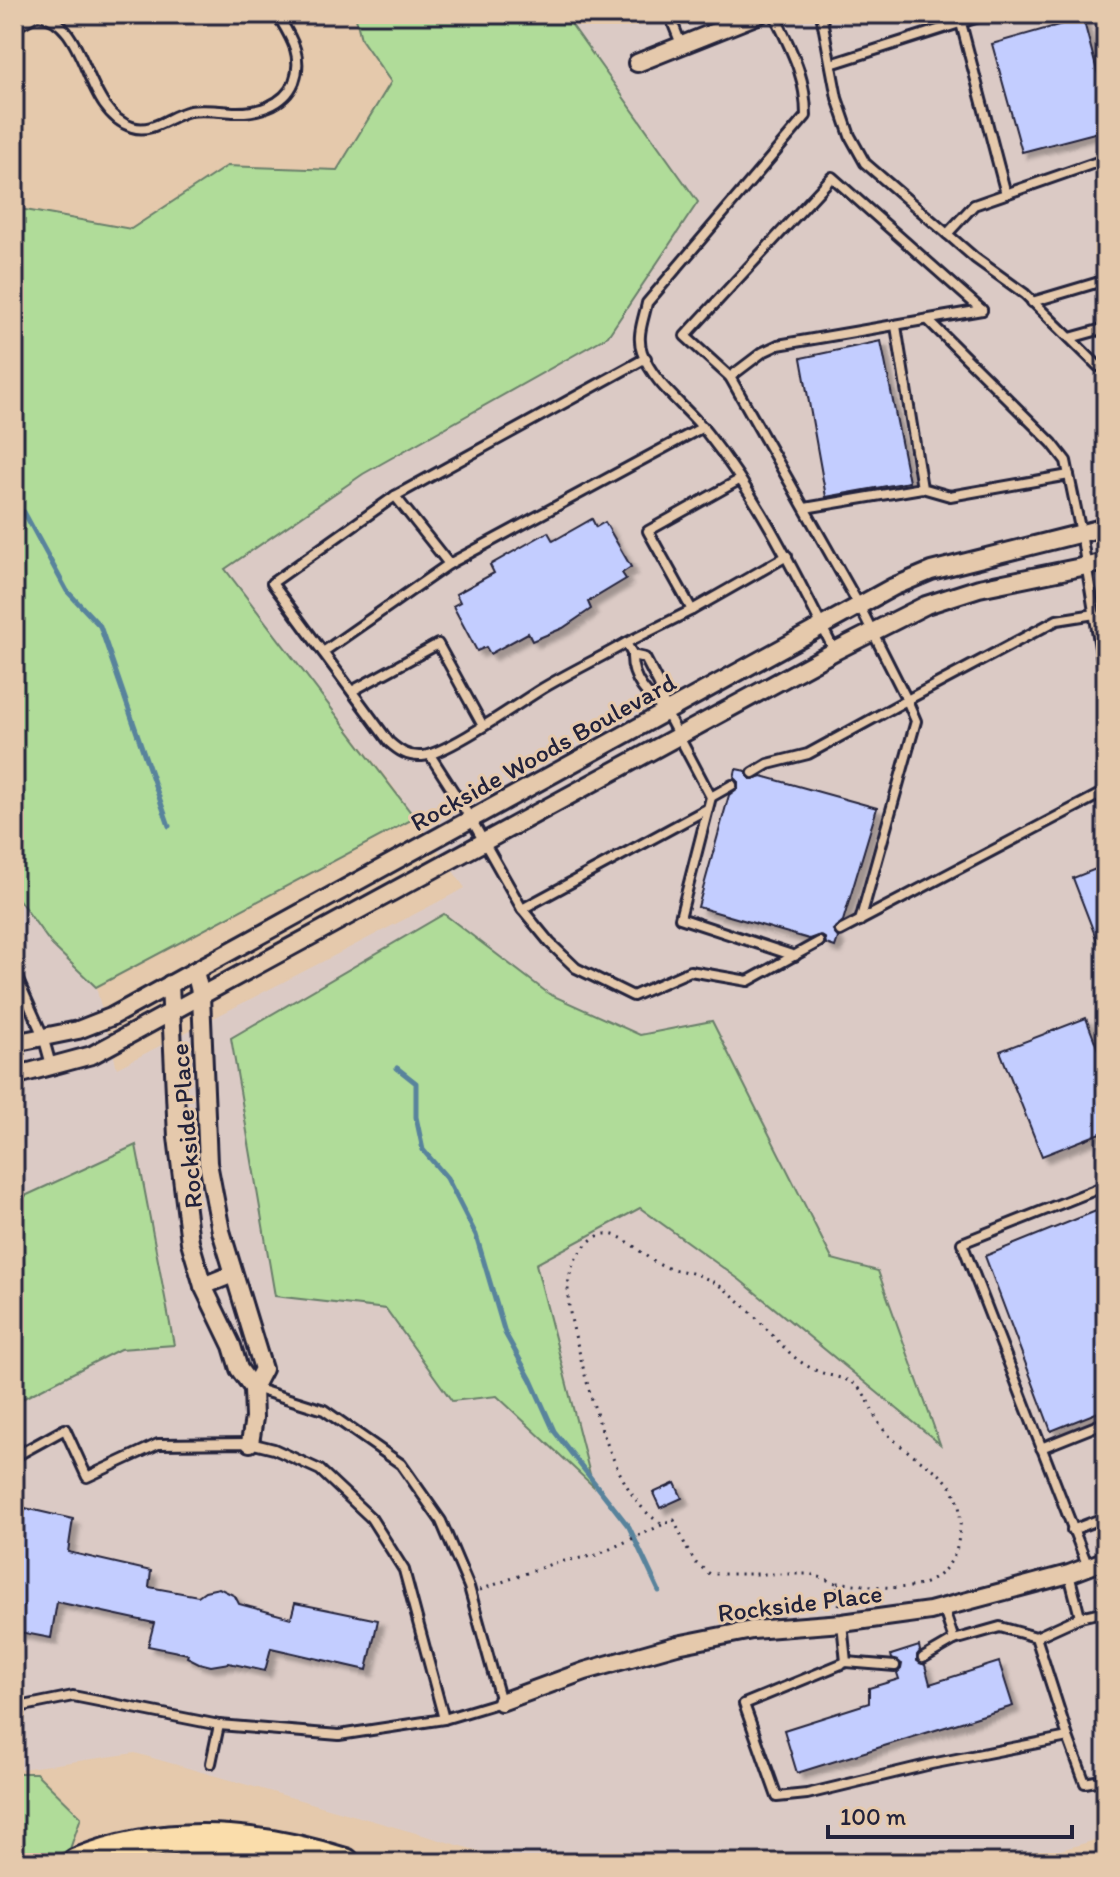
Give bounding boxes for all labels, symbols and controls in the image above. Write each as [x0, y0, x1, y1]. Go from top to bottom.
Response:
street label: Rockside Woods Boulevard [405, 665, 682, 838]
street label: Rockside Place [163, 1042, 209, 1210]
street label: Rockside Place [716, 1577, 884, 1629]
scale bar [828, 1789, 1072, 1839]
text: 100 m [840, 1802, 906, 1831]

